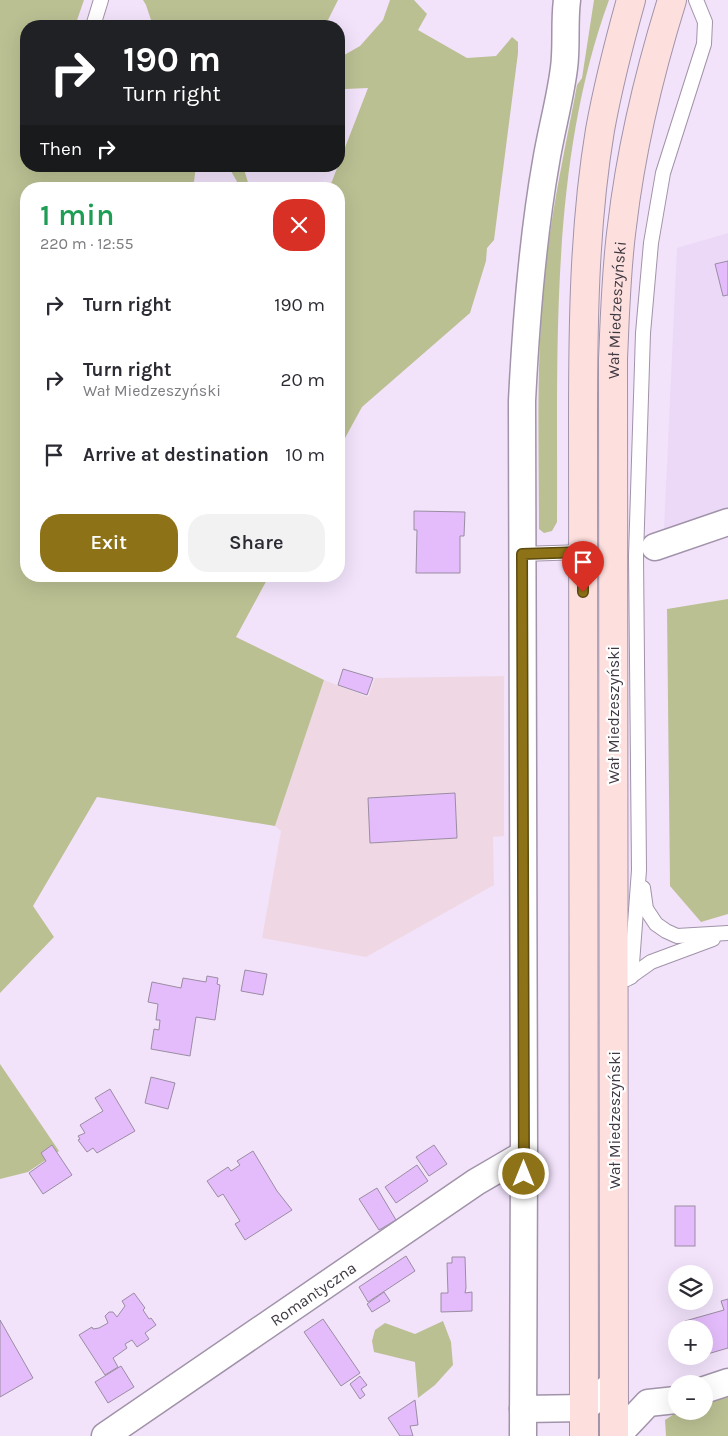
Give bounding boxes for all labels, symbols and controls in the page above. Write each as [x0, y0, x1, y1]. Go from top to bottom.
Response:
text: 190 m [123, 39, 221, 80]
icon: right [40, 40, 105, 105]
text: Turn right [123, 81, 221, 107]
icon: right [92, 135, 120, 163]
text: Then [40, 138, 82, 160]
text: 1 min [40, 197, 114, 233]
button: close [273, 199, 325, 251]
text: 220 m · 12:55 [40, 234, 134, 253]
street label: Wał Miedzeszyński [604, 240, 630, 379]
icon: right [40, 291, 68, 319]
text: Turn right [83, 294, 172, 316]
text: 190 m [274, 294, 325, 316]
text: Turn right [83, 359, 172, 381]
icon: right [40, 366, 68, 394]
text: 20 m [280, 369, 325, 391]
text: Wał Miedzeszyński [83, 381, 221, 400]
icon: arrive [40, 441, 68, 469]
text: Arrive at destination [83, 444, 269, 466]
text: 10 m [285, 444, 325, 466]
button: Exit [40, 514, 178, 572]
button: Share [188, 514, 325, 572]
pin [562, 541, 604, 592]
icon: arrive [569, 548, 597, 576]
street label: Wał Miedzeszyński [604, 646, 623, 784]
street label: Wał Miedzeszyński [605, 1051, 624, 1189]
position arrow [497, 1147, 549, 1199]
street label: Romantyczna [267, 1258, 360, 1330]
map controls [668, 1265, 713, 1420]
button: layers [668, 1265, 713, 1310]
button: + [668, 1320, 713, 1365]
button: − [668, 1375, 713, 1420]

